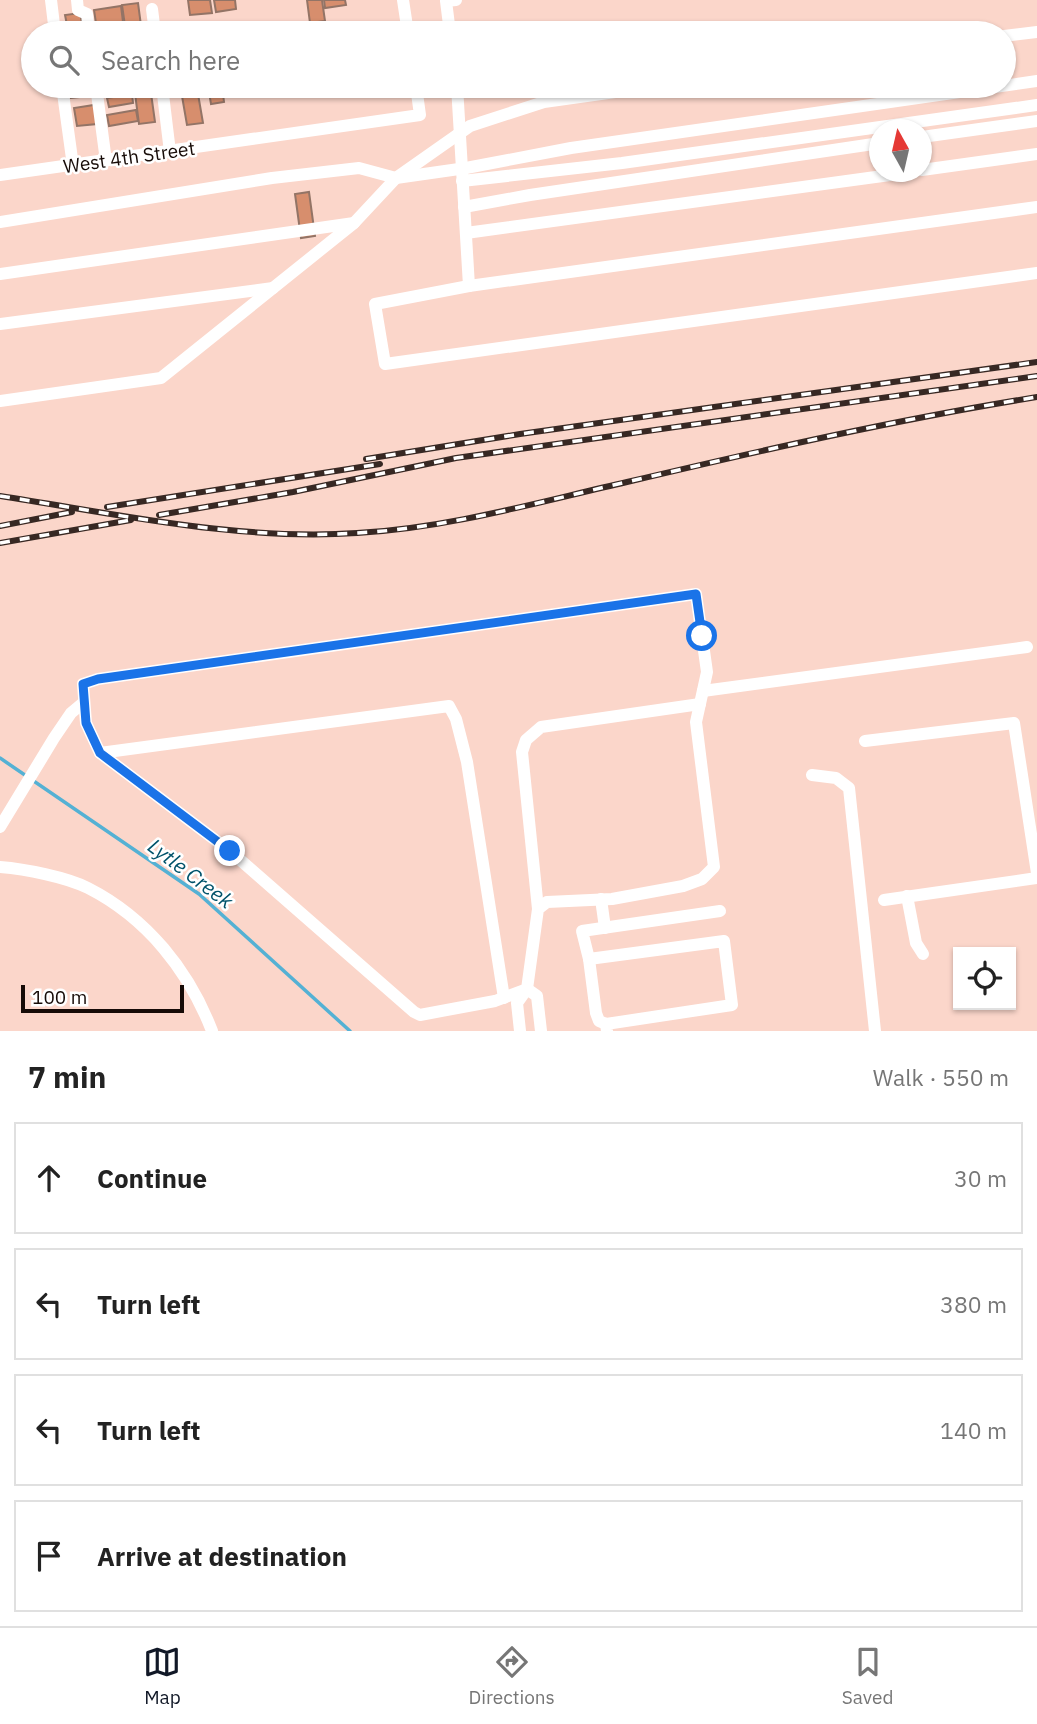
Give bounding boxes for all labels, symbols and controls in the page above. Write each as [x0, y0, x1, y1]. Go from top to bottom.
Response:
search box [21, 21, 1016, 98]
icon: search [45, 41, 83, 79]
text: Search here [101, 43, 240, 77]
north arrow [869, 119, 932, 182]
street label: West 4th Street [62, 136, 196, 178]
route start [686, 620, 717, 651]
water label: Lytle Creek [143, 832, 240, 915]
route end [214, 835, 245, 866]
map controls [953, 947, 1016, 1010]
button: locate [953, 947, 1016, 1010]
scale bar [21, 982, 184, 1014]
text: 100 m [32, 985, 87, 1009]
text: 7 min [28, 1057, 106, 1096]
text: Walk · 550 m [873, 1062, 1009, 1092]
icon: ahead [30, 1159, 68, 1197]
text: Continue [97, 1161, 207, 1195]
text: 30 m [954, 1163, 1007, 1193]
icon: left [30, 1285, 68, 1323]
text: Turn left [97, 1287, 200, 1321]
text: 380 m [940, 1289, 1007, 1319]
icon: left [30, 1411, 68, 1449]
text: Turn left [97, 1413, 200, 1447]
text: 140 m [940, 1415, 1007, 1445]
icon: arrive [30, 1537, 68, 1575]
text: Arrive at destination [97, 1539, 347, 1573]
tab: Map [143, 1643, 181, 1709]
tab: Directions [468, 1643, 555, 1709]
tab: Saved [842, 1643, 894, 1709]

